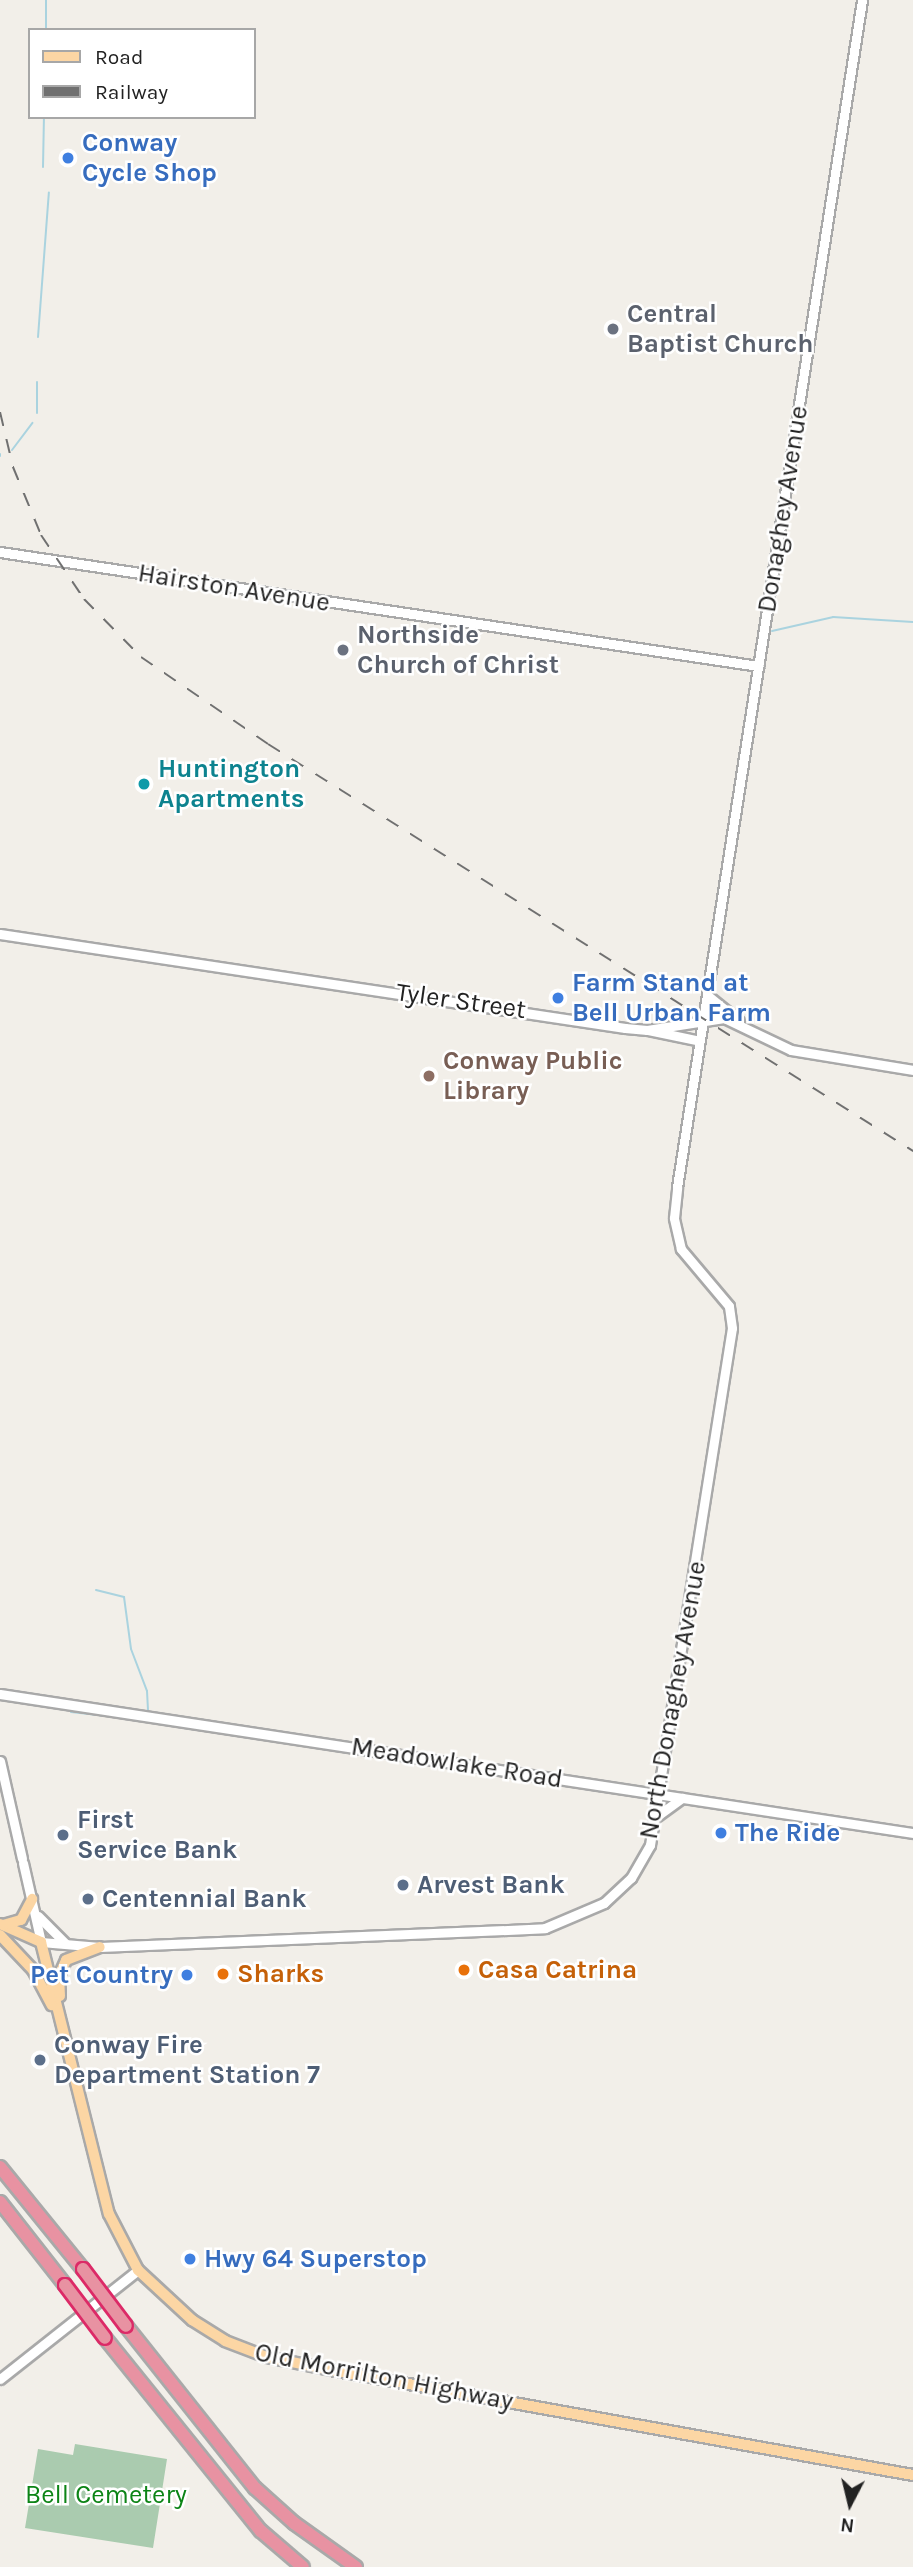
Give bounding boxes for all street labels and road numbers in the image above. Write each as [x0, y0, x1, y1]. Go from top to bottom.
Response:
street label: Donaghey Avenue [751, 403, 815, 615]
street label: Hairston Avenue [136, 557, 332, 619]
street label: Tyler Street [394, 976, 528, 1026]
street label: North Donaghey Avenue [633, 1558, 713, 1842]
street label: Meadowlake Road [349, 1731, 565, 1795]
street label: Old Morrilton Highway [252, 2337, 516, 2417]

